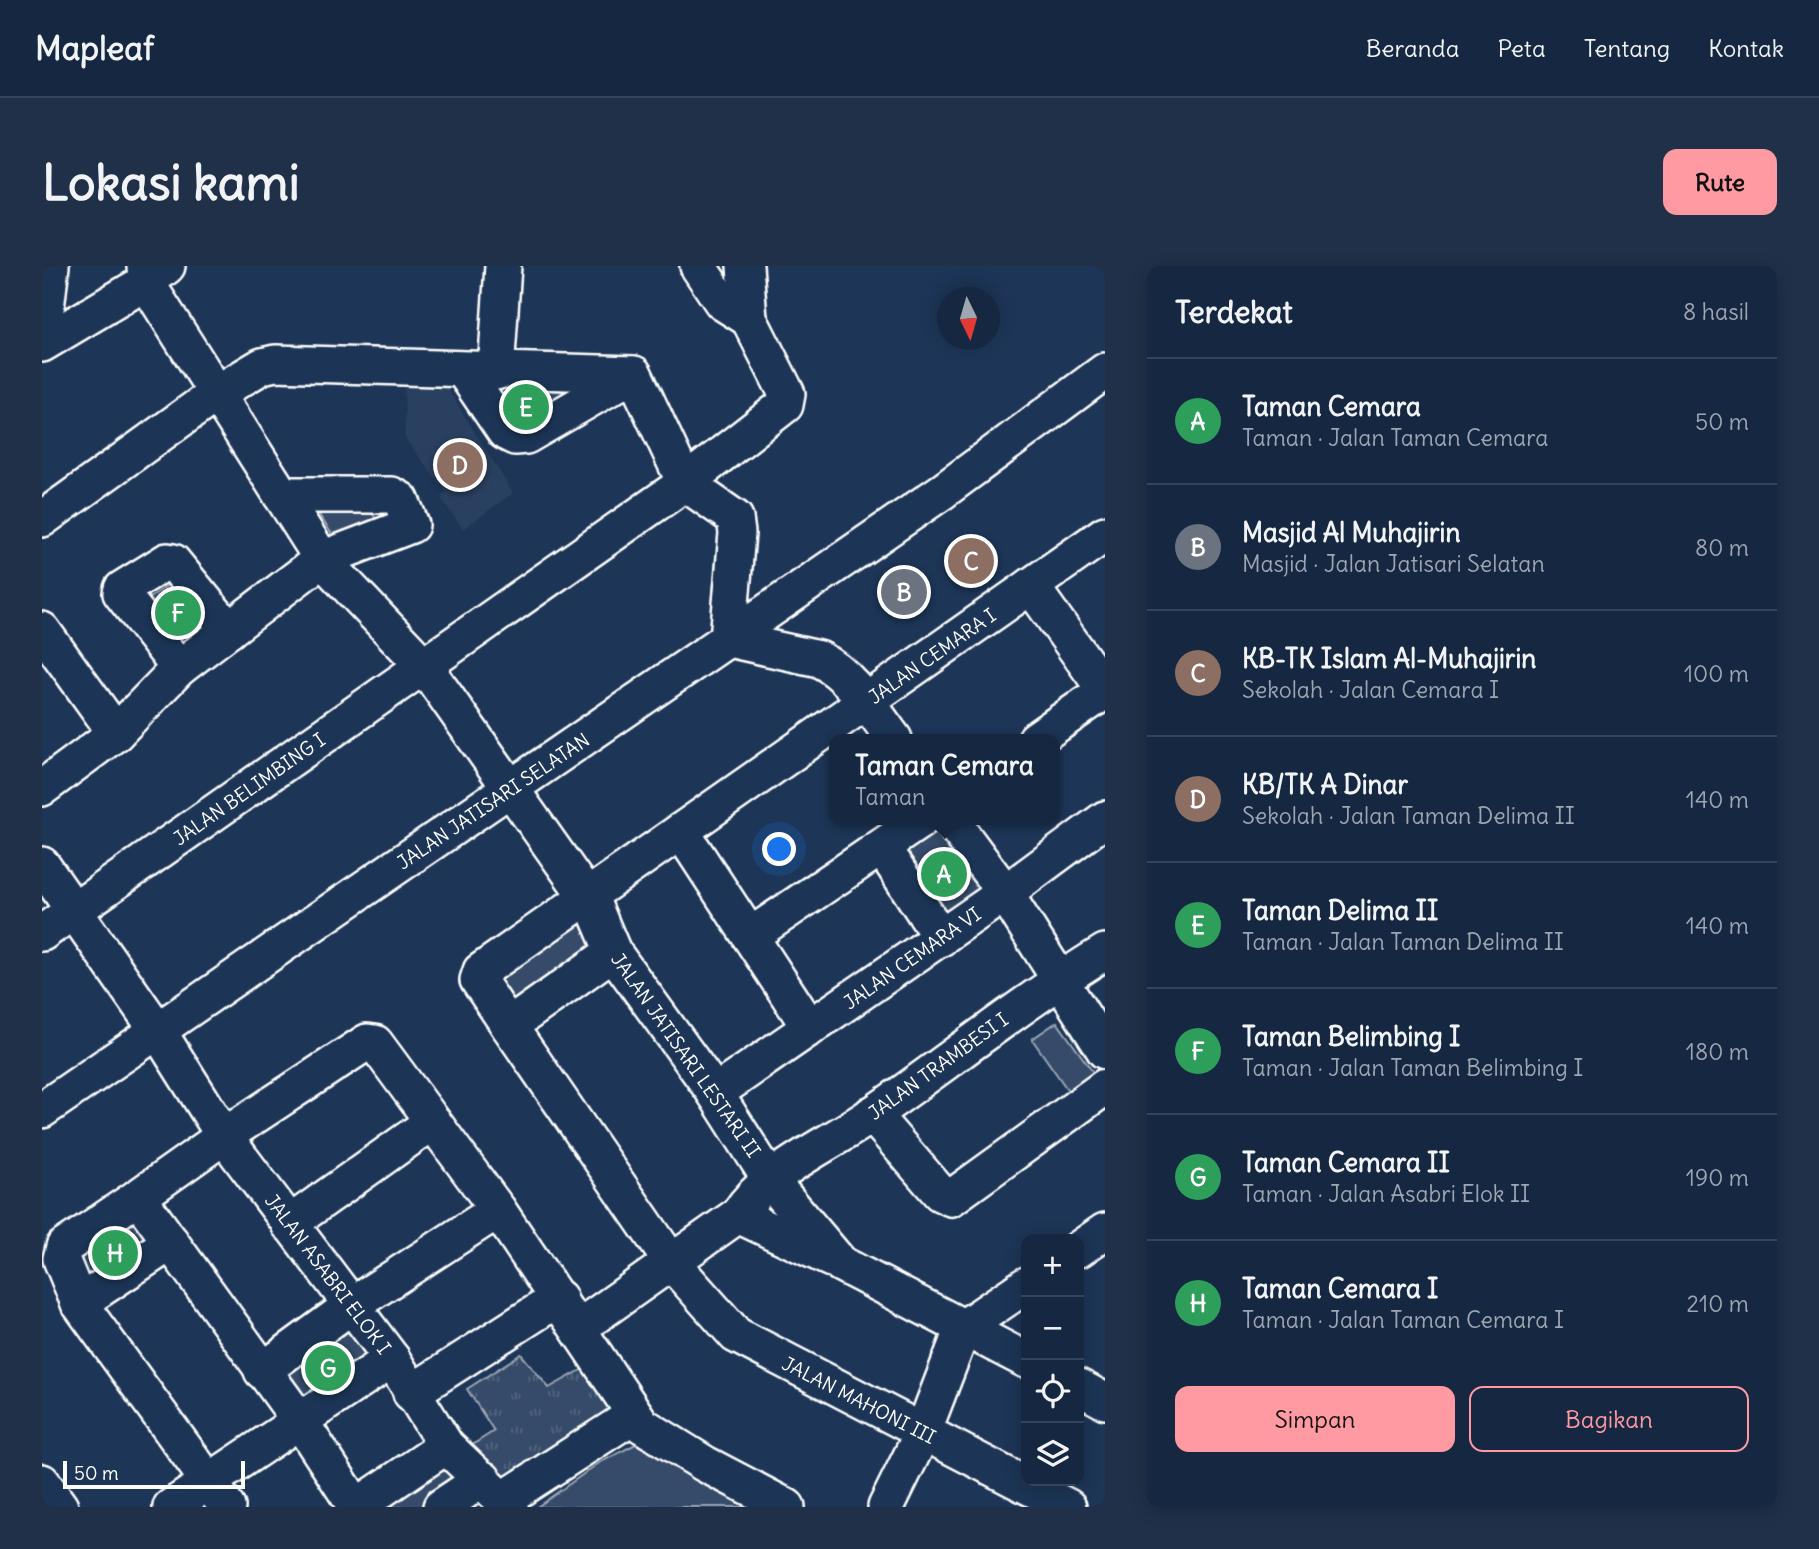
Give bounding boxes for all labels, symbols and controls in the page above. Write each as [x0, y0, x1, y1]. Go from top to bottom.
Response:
text: Mapleaf [35, 27, 154, 69]
text: Beranda [1366, 33, 1459, 63]
text: Peta [1497, 33, 1546, 63]
text: Tentang [1584, 33, 1670, 63]
text: Kontak [1708, 33, 1784, 63]
button: Rute [1663, 149, 1777, 215]
text: Lokasi kami [42, 152, 300, 213]
north arrow [937, 287, 1000, 350]
text: Terdekat [1175, 293, 1293, 331]
text: 8 hasil [1683, 297, 1749, 326]
pin: E [503, 381, 549, 433]
text: Taman Cemara [1242, 390, 1421, 423]
text: A [1191, 407, 1205, 436]
text: 50 m [1695, 407, 1749, 436]
text: Taman · Jalan Taman Cemara [1242, 423, 1548, 452]
pin: D [437, 439, 483, 491]
text: Masjid Al Muhajirin [1242, 516, 1460, 549]
text: B [1190, 533, 1206, 562]
text: 80 m [1695, 533, 1749, 562]
pin: C [948, 535, 994, 587]
text: Masjid · Jalan Jatisari Selatan [1242, 549, 1545, 578]
pin: B [881, 566, 927, 618]
pin: F [155, 587, 201, 639]
street label: JALAN CEMARA I [864, 603, 1000, 709]
text: KB-TK Islam Al-Muhajirin [1242, 642, 1536, 675]
text: C [1190, 659, 1206, 688]
text: 100 m [1684, 659, 1749, 688]
text: Sekolah · Jalan Cemara I [1242, 675, 1499, 704]
street label: JALAN BELIMBING I [168, 728, 330, 850]
street label: JALAN JATISARI SELATAN [392, 728, 594, 874]
popup [829, 734, 1060, 825]
text: Taman Cemara [855, 749, 1034, 782]
text: KB/TK A Dinar [1242, 768, 1408, 801]
text: Taman [855, 782, 925, 811]
text: D [1190, 785, 1206, 814]
text: 140 m [1686, 785, 1749, 814]
text: Sekolah · Jalan Taman Delima II [1242, 801, 1575, 830]
your location [762, 832, 796, 866]
pin: A [921, 848, 967, 900]
text: Taman Delima II [1242, 894, 1438, 927]
street label: JALAN CEMARA VI [839, 902, 985, 1014]
text: E [1191, 911, 1205, 940]
text: 140 m [1686, 911, 1749, 940]
text: Taman · Jalan Taman Delima II [1242, 927, 1564, 956]
street label: JALAN JATISARI LESTARI II [606, 948, 766, 1162]
street label: JALAN TRAMBESI I [863, 1007, 1013, 1125]
text: Taman Belimbing I [1242, 1020, 1460, 1053]
text: F [1191, 1037, 1205, 1066]
text: 180 m [1686, 1037, 1749, 1066]
text: Taman · Jalan Taman Belimbing I [1242, 1053, 1583, 1082]
text: Taman Cemara II [1242, 1146, 1450, 1179]
text: G [1190, 1163, 1206, 1192]
text: 190 m [1686, 1163, 1749, 1192]
text: Taman · Jalan Asabri Elok II [1242, 1179, 1530, 1208]
street label: JALAN ASABRI ELOK I [260, 1189, 396, 1359]
pin: H [92, 1227, 138, 1279]
map controls [1021, 1234, 1084, 1486]
button: + [1021, 1234, 1084, 1297]
text: Taman Cemara I [1242, 1272, 1438, 1305]
text: H [1190, 1289, 1206, 1318]
text: 210 m [1686, 1289, 1749, 1318]
button: − [1021, 1297, 1084, 1360]
text: Taman · Jalan Taman Cemara I [1242, 1305, 1564, 1334]
pin: G [305, 1342, 351, 1394]
street label: JALAN MAHONI III [778, 1351, 940, 1449]
button: locate [1021, 1360, 1084, 1423]
button: Simpan [1175, 1386, 1455, 1452]
button: Bagikan [1469, 1386, 1749, 1452]
button: layers [1021, 1423, 1084, 1486]
scale bar [63, 1458, 245, 1490]
text: 50 m [74, 1461, 119, 1485]

